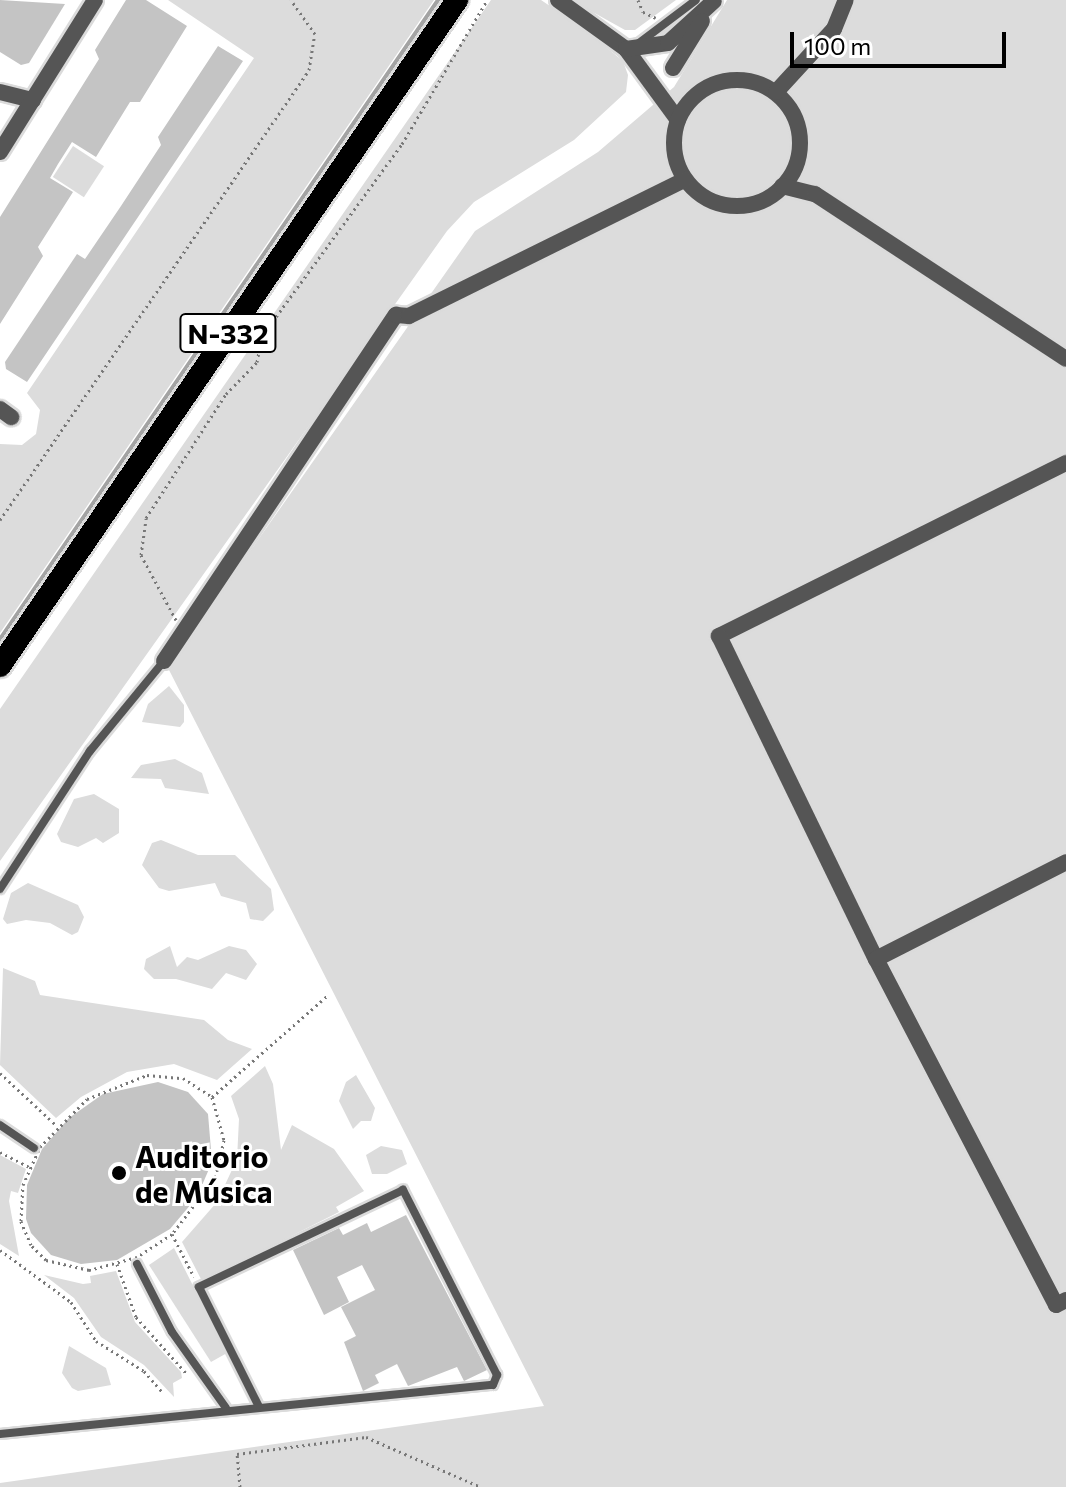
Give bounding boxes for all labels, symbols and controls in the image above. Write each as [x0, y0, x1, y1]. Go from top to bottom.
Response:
scale bar [794, 16, 1010, 66]
text: 100 m [804, 31, 871, 60]
road number: N-332 [178, 309, 278, 357]
place label: Auditorio de Música [135, 1138, 273, 1208]
marker: Auditorio de Música [110, 1164, 128, 1182]

